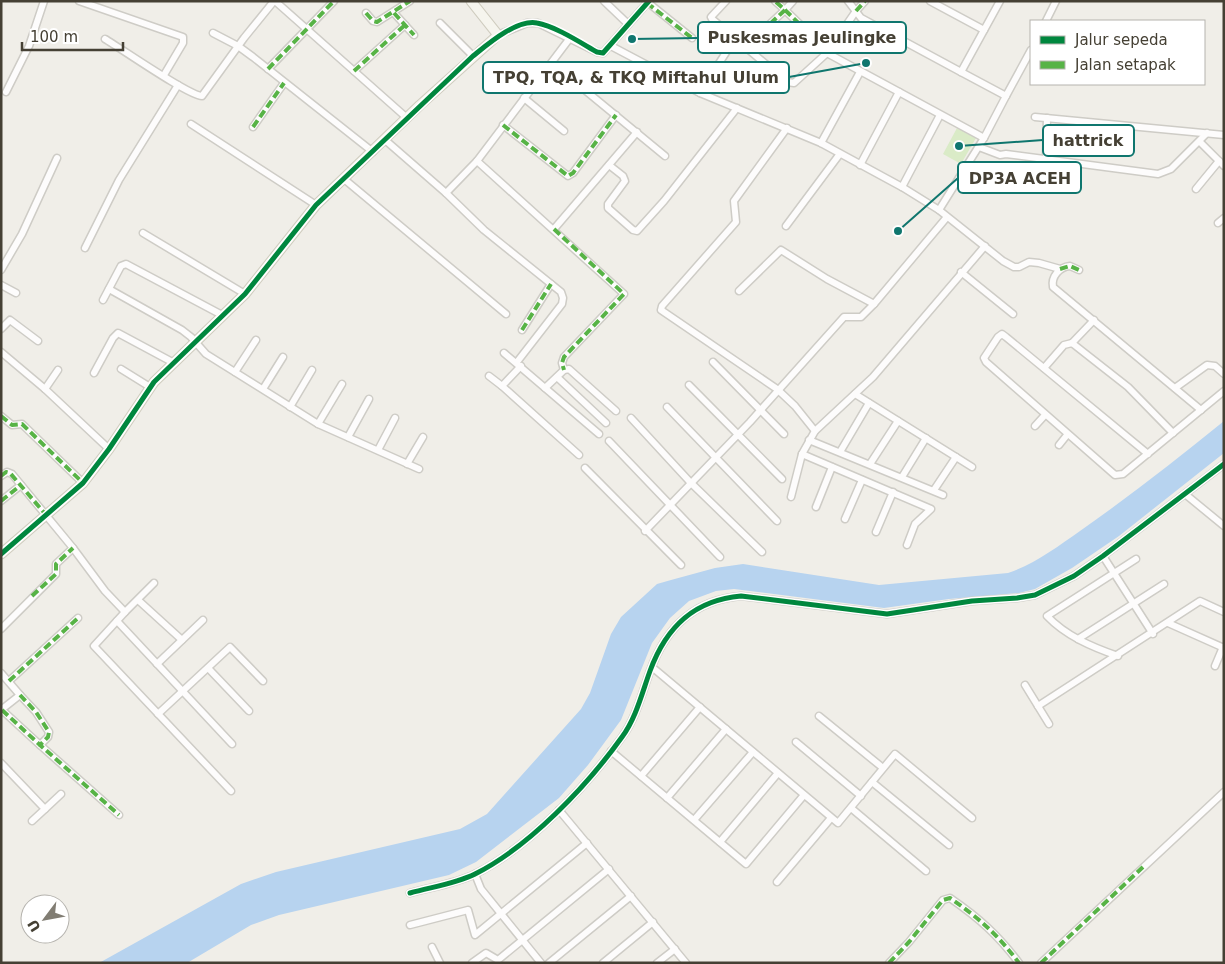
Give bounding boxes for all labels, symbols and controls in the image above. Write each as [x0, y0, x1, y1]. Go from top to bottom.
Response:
scale bar [22, 20, 124, 52]
legend [1030, 20, 1205, 85]
callout: Puskesmas Jeulingke [698, 22, 906, 53]
text: 100 m [30, 28, 78, 46]
text: Puskesmas Jeulingke [708, 28, 897, 47]
text: Jalur sepeda [1074, 31, 1168, 49]
text: Jalan setapak [1074, 56, 1176, 74]
callout: TPQ, TQA, & TKQ Miftahul Ulum [483, 62, 789, 93]
text: TPQ, TQA, & TKQ Miftahul Ulum [493, 68, 779, 87]
callout: hattrick [1043, 125, 1134, 156]
text: hattrick [1053, 131, 1124, 150]
callout: DP3A ACEH [958, 162, 1081, 193]
text: DP3A ACEH [969, 169, 1071, 188]
north arrow [20, 894, 70, 944]
text: U [24, 917, 44, 935]

